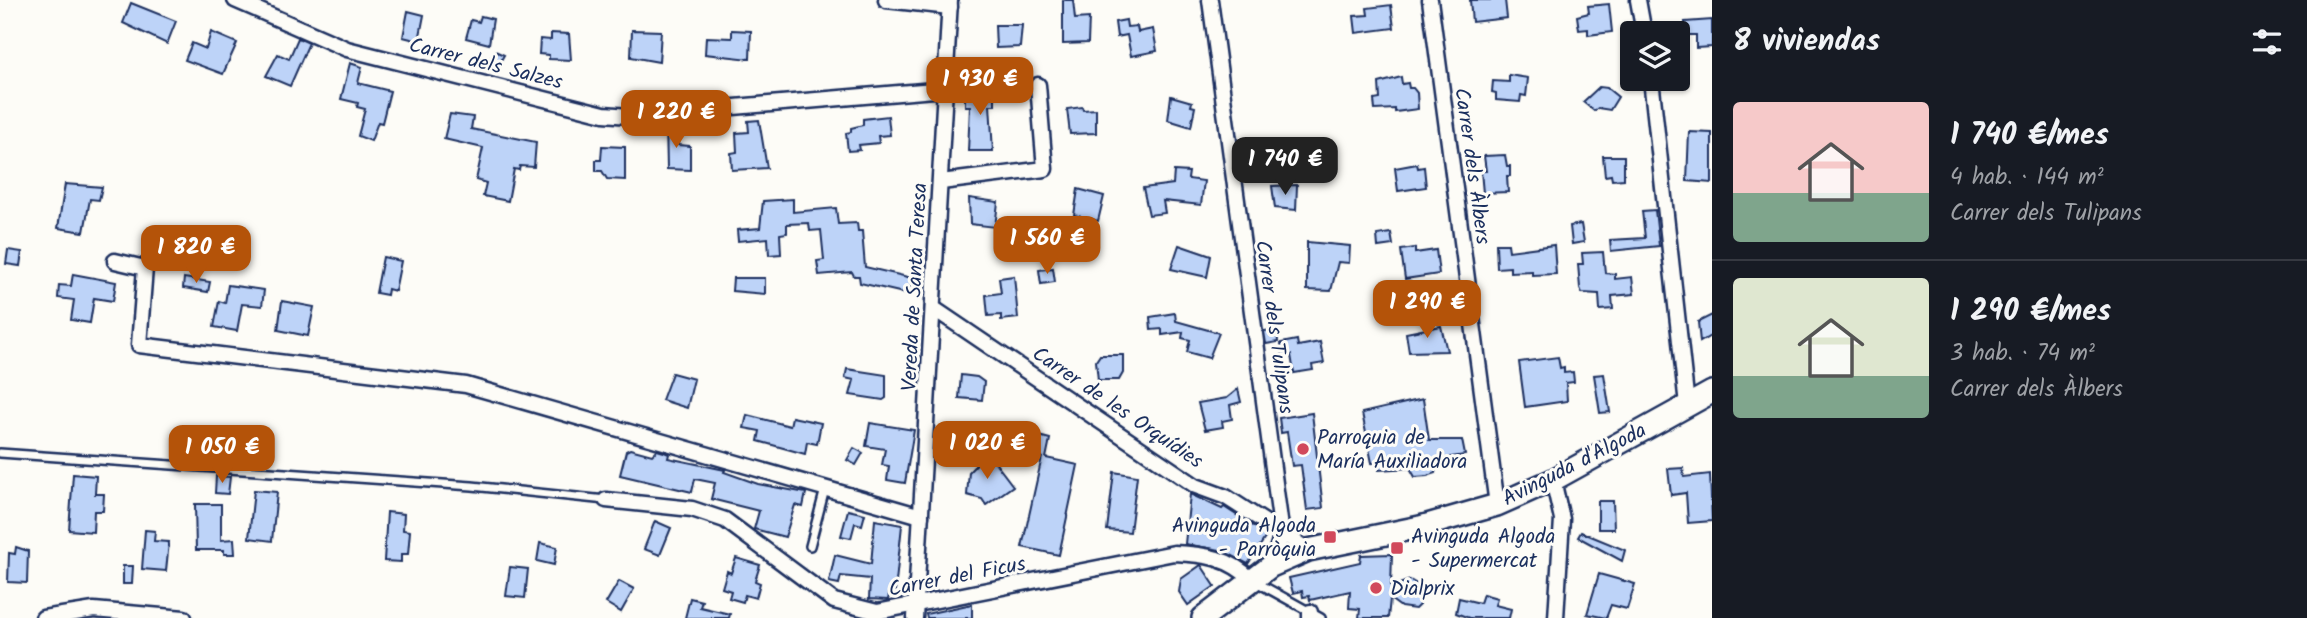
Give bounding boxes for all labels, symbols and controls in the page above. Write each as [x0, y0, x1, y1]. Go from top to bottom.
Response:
text: 8 viviendas [1733, 18, 1880, 66]
map controls [1620, 21, 1690, 91]
button: layers [1620, 21, 1690, 91]
icon: filters [2248, 23, 2286, 61]
street label: Carrer dels Salzes [405, 29, 566, 100]
pin: 1 930 € [915, 58, 1045, 117]
text: 1 930 € [942, 62, 1018, 98]
street label: Carrer dels Àlbers [1444, 86, 1499, 247]
pin: 1 220 € [611, 90, 741, 150]
text: 1 220 € [637, 95, 715, 131]
text: 1 740 €/mes [1950, 112, 2109, 160]
icon: home [1789, 130, 1873, 214]
pin: 1 740 € [1220, 138, 1350, 197]
text: 1 740 € [1248, 142, 1322, 178]
text: 4 hab. · 144 m² [1950, 160, 2104, 196]
street label: Vereda de Santa Teresa [894, 182, 937, 392]
text: Carrer dels Tulipans [1950, 196, 2142, 232]
pin: 1 560 € [982, 216, 1112, 276]
text: 1 560 € [1009, 221, 1085, 257]
pin: 1 820 € [131, 226, 261, 285]
text: 1 820 € [157, 230, 235, 266]
street label: Carrer dels Tulipans [1245, 238, 1302, 416]
pin: 1 290 € [1362, 280, 1492, 340]
text: 1 290 € [1389, 285, 1465, 321]
text: 1 290 €/mes [1950, 288, 2111, 336]
icon: home [1789, 306, 1873, 390]
text: 3 hab. · 74 m² [1950, 336, 2095, 372]
street label: Carrer de les Orquídies [1025, 339, 1209, 478]
text: Carrer dels Àlbers [1950, 372, 2123, 408]
street label: Avinguda d'Algoda [1497, 415, 1653, 516]
pin: 1 020 € [922, 421, 1052, 481]
place label: Parroquia de María Auxiliadora [1317, 422, 1467, 479]
pin: 1 050 € [157, 426, 287, 485]
text: 1 020 € [949, 426, 1025, 462]
text: 1 050 € [185, 430, 259, 466]
marker: Parroquia de María Auxiliadora [1295, 441, 1311, 457]
place label: Avinguda Algoda - Parròquia [1172, 510, 1316, 567]
place label: Avinguda Algoda - Supermercat [1411, 521, 1555, 578]
marker: Avinguda Algoda - Parròquia [1322, 529, 1338, 545]
marker: Avinguda Algoda - Supermercat [1389, 540, 1405, 556]
street label: Carrer del Ficus [886, 548, 1029, 607]
place label: Dialprix [1390, 573, 1456, 606]
marker: Dialprix [1368, 580, 1384, 596]

